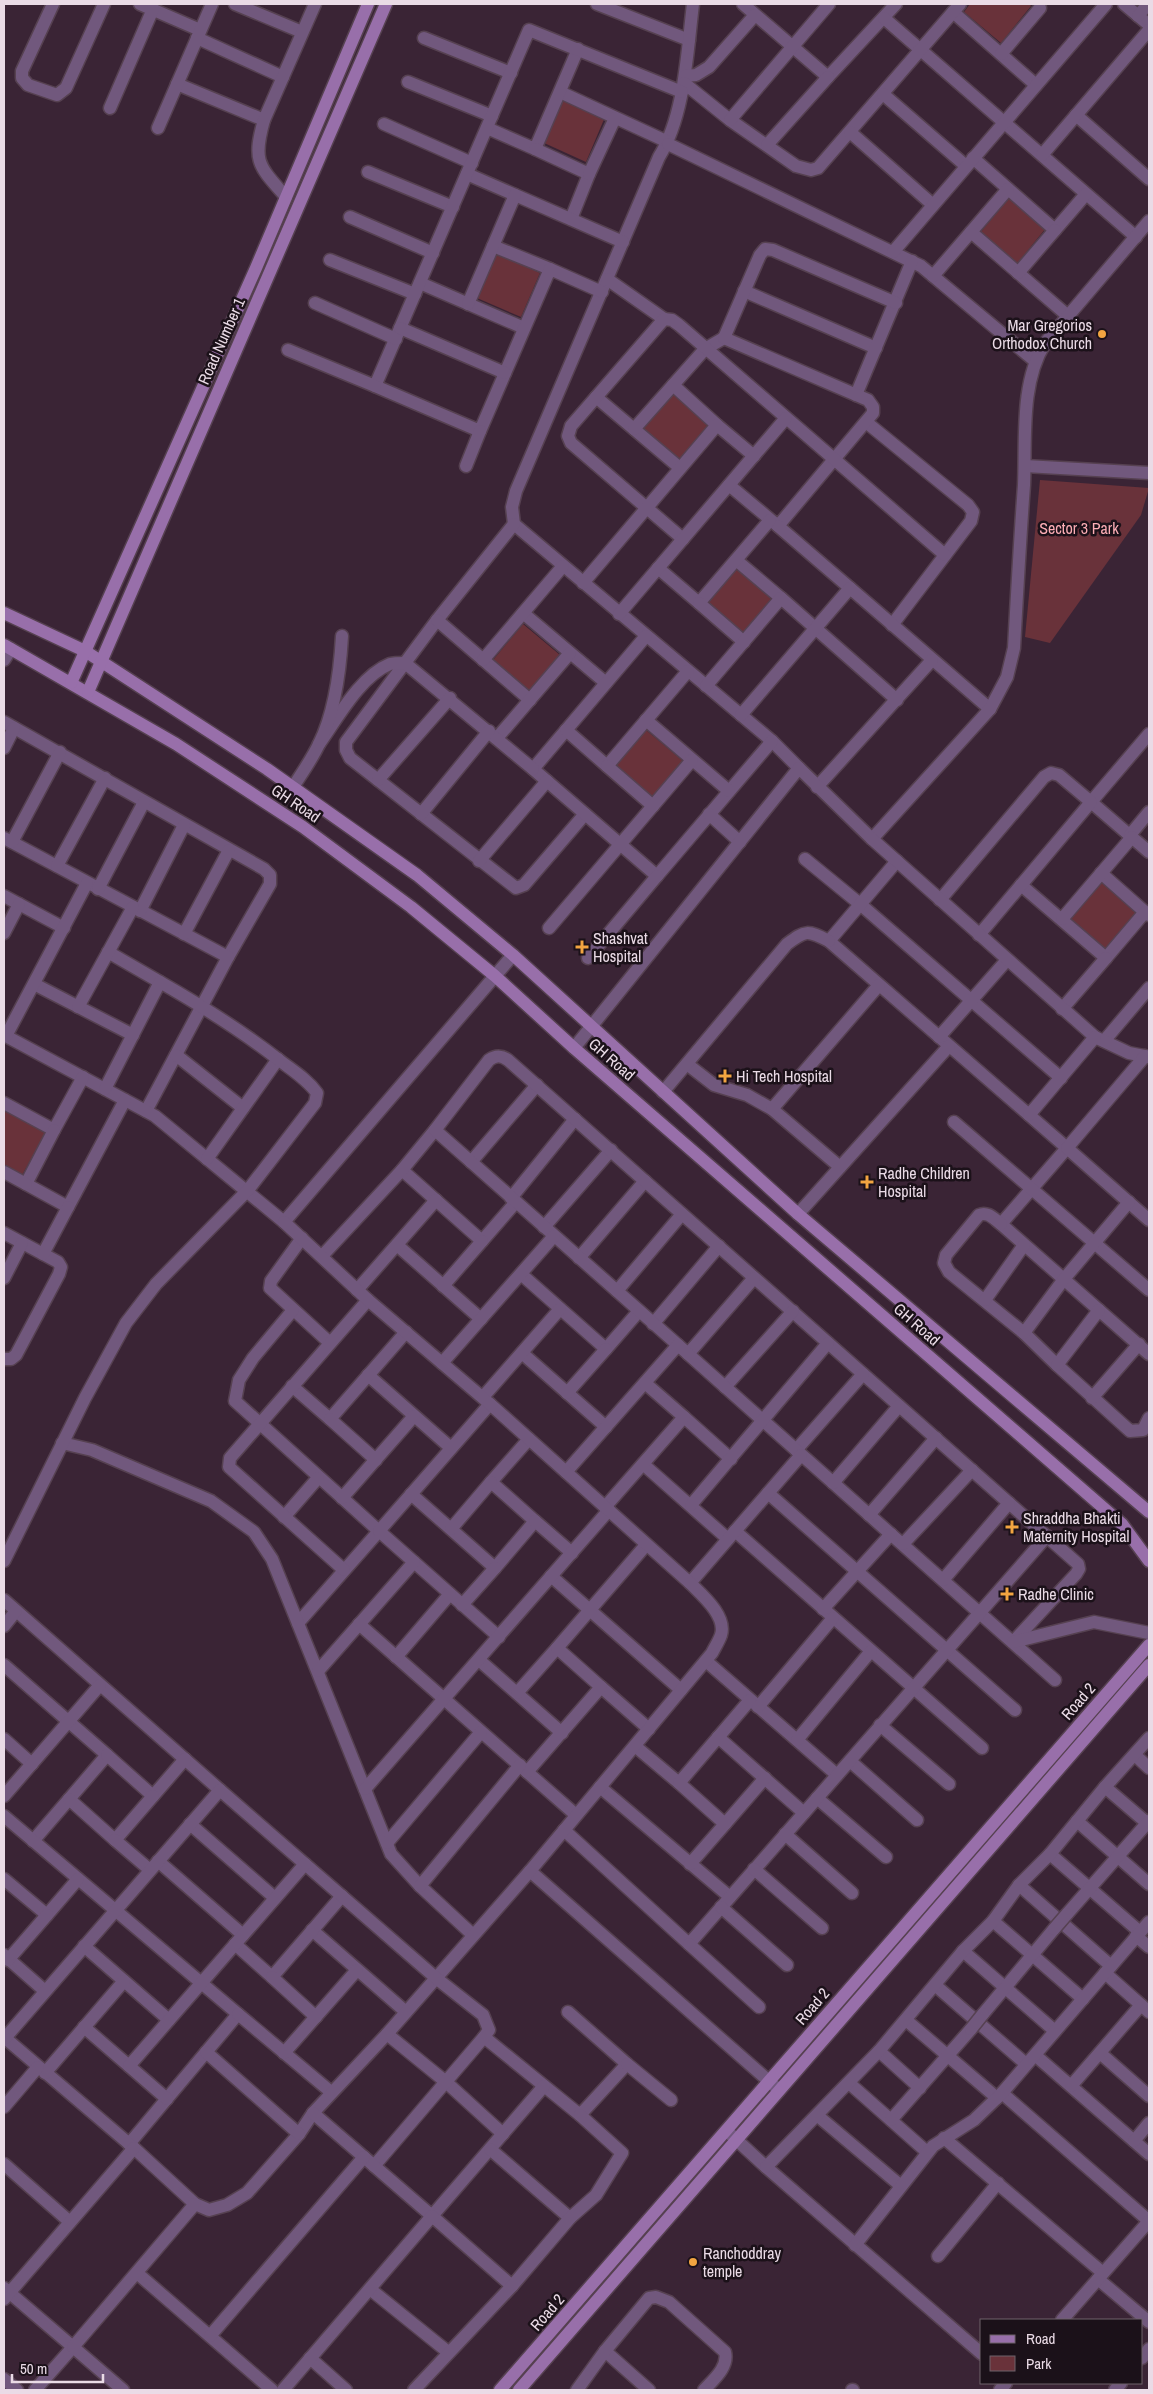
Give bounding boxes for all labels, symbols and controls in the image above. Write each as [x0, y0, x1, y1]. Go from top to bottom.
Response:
street label: Road Number 1 [192, 294, 250, 388]
place label: Mar Gregorios Orthodox Church [992, 314, 1092, 354]
marker: Mar Gregorios Orthodox Church [1096, 328, 1108, 340]
park label: Sector 3 Park [1039, 517, 1119, 539]
street label: GH Road [267, 779, 325, 827]
place label: Shashvat Hospital [593, 927, 648, 967]
marker: Shashvat Hospital [575, 940, 589, 954]
street label: GH Road [584, 1033, 640, 1085]
place label: Hi Tech Hospital [736, 1065, 832, 1087]
marker: Hi Tech Hospital [718, 1069, 732, 1083]
place label: Radhe Children Hospital [878, 1162, 970, 1202]
marker: Radhe Children Hospital [860, 1175, 874, 1189]
street label: GH Road [889, 1298, 945, 1350]
place label: Shraddha Bhakti Maternity Hospital [1023, 1507, 1130, 1547]
marker: Shraddha Bhakti Maternity Hospital [1005, 1520, 1019, 1534]
place label: Radhe Clinic [1018, 1583, 1094, 1605]
marker: Radhe Clinic [1000, 1587, 1014, 1601]
street label: Road 2 [1056, 1678, 1100, 1724]
street label: Road 2 [790, 1983, 834, 2029]
place label: Ranchoddray temple [703, 2242, 781, 2282]
marker: Ranchoddray temple [687, 2256, 699, 2268]
street label: Road 2 [525, 2289, 569, 2335]
legend [980, 2319, 1143, 2384]
text: Road [1026, 2328, 1055, 2349]
scale bar [12, 2352, 104, 2384]
text: Park [1026, 2353, 1052, 2374]
text: 50 m [20, 2358, 47, 2379]

